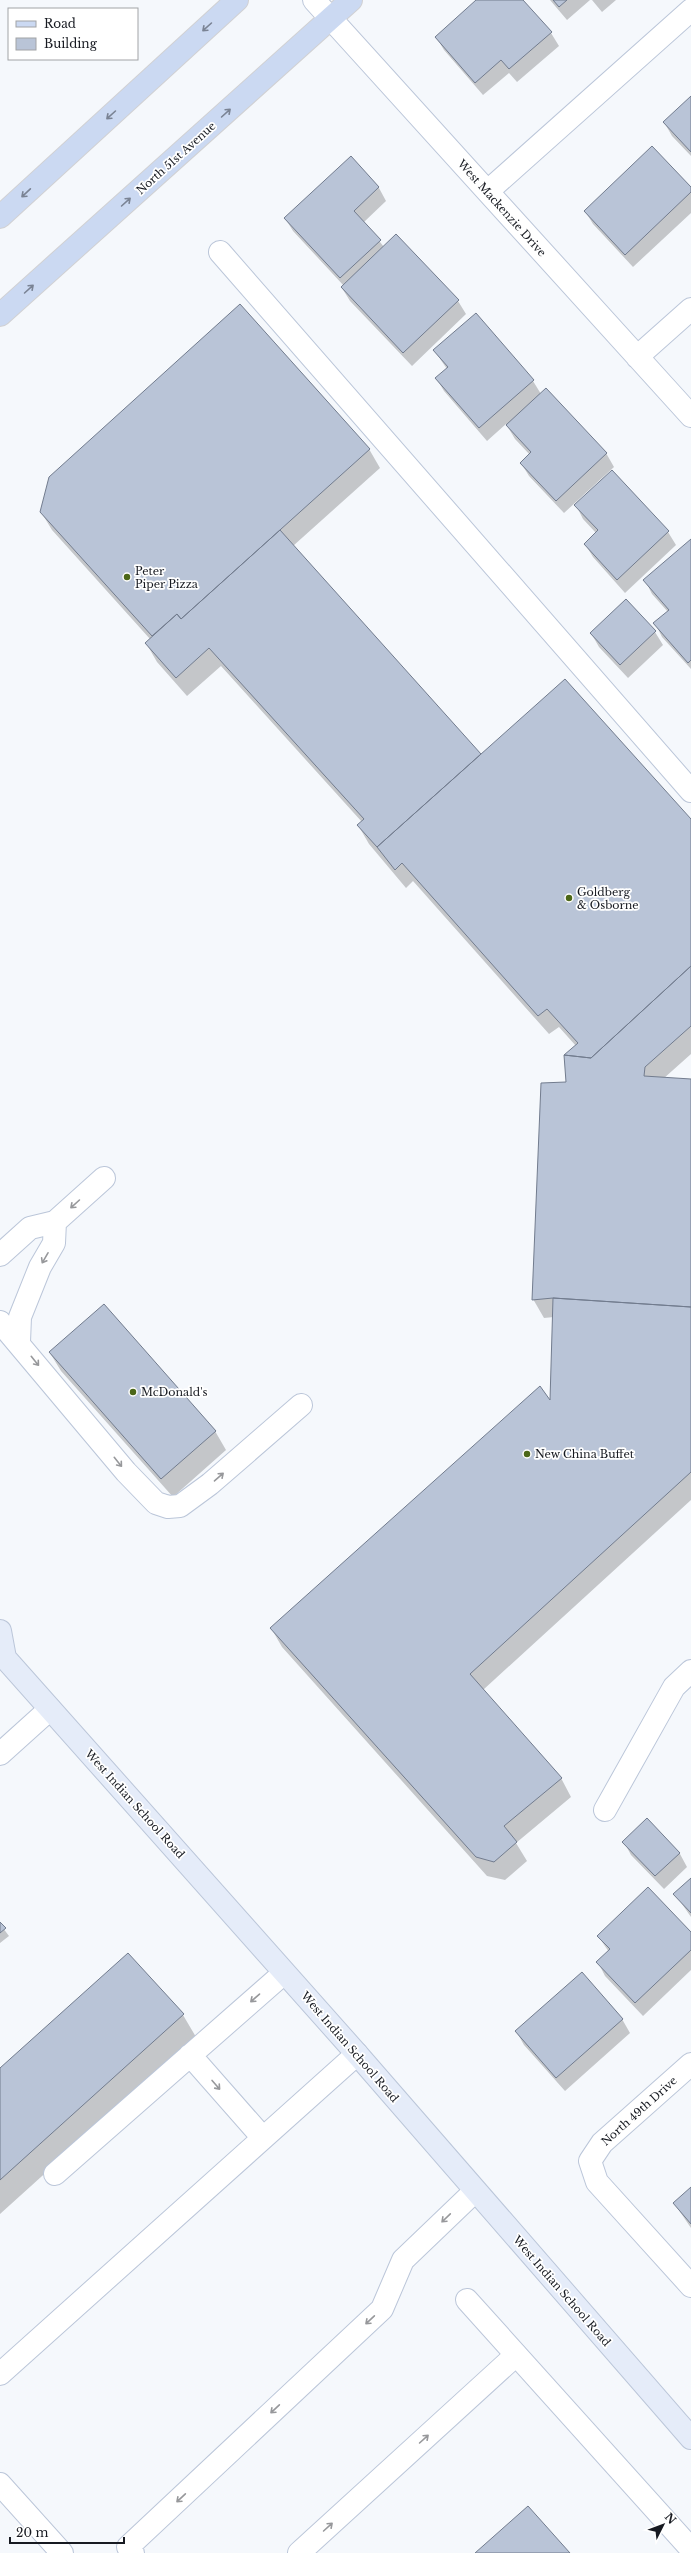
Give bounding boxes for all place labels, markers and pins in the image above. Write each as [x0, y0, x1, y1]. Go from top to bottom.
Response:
place label: Peter Piper Pizza [135, 564, 199, 591]
marker: Peter Piper Pizza [122, 572, 132, 582]
place label: Goldberg & Osborne [577, 885, 639, 912]
marker: Goldberg & Osborne [564, 893, 574, 903]
place label: McDonald's [141, 1385, 207, 1399]
marker: McDonald's [128, 1387, 138, 1397]
place label: New China Buffet [535, 1447, 635, 1461]
marker: New China Buffet [522, 1449, 532, 1459]

